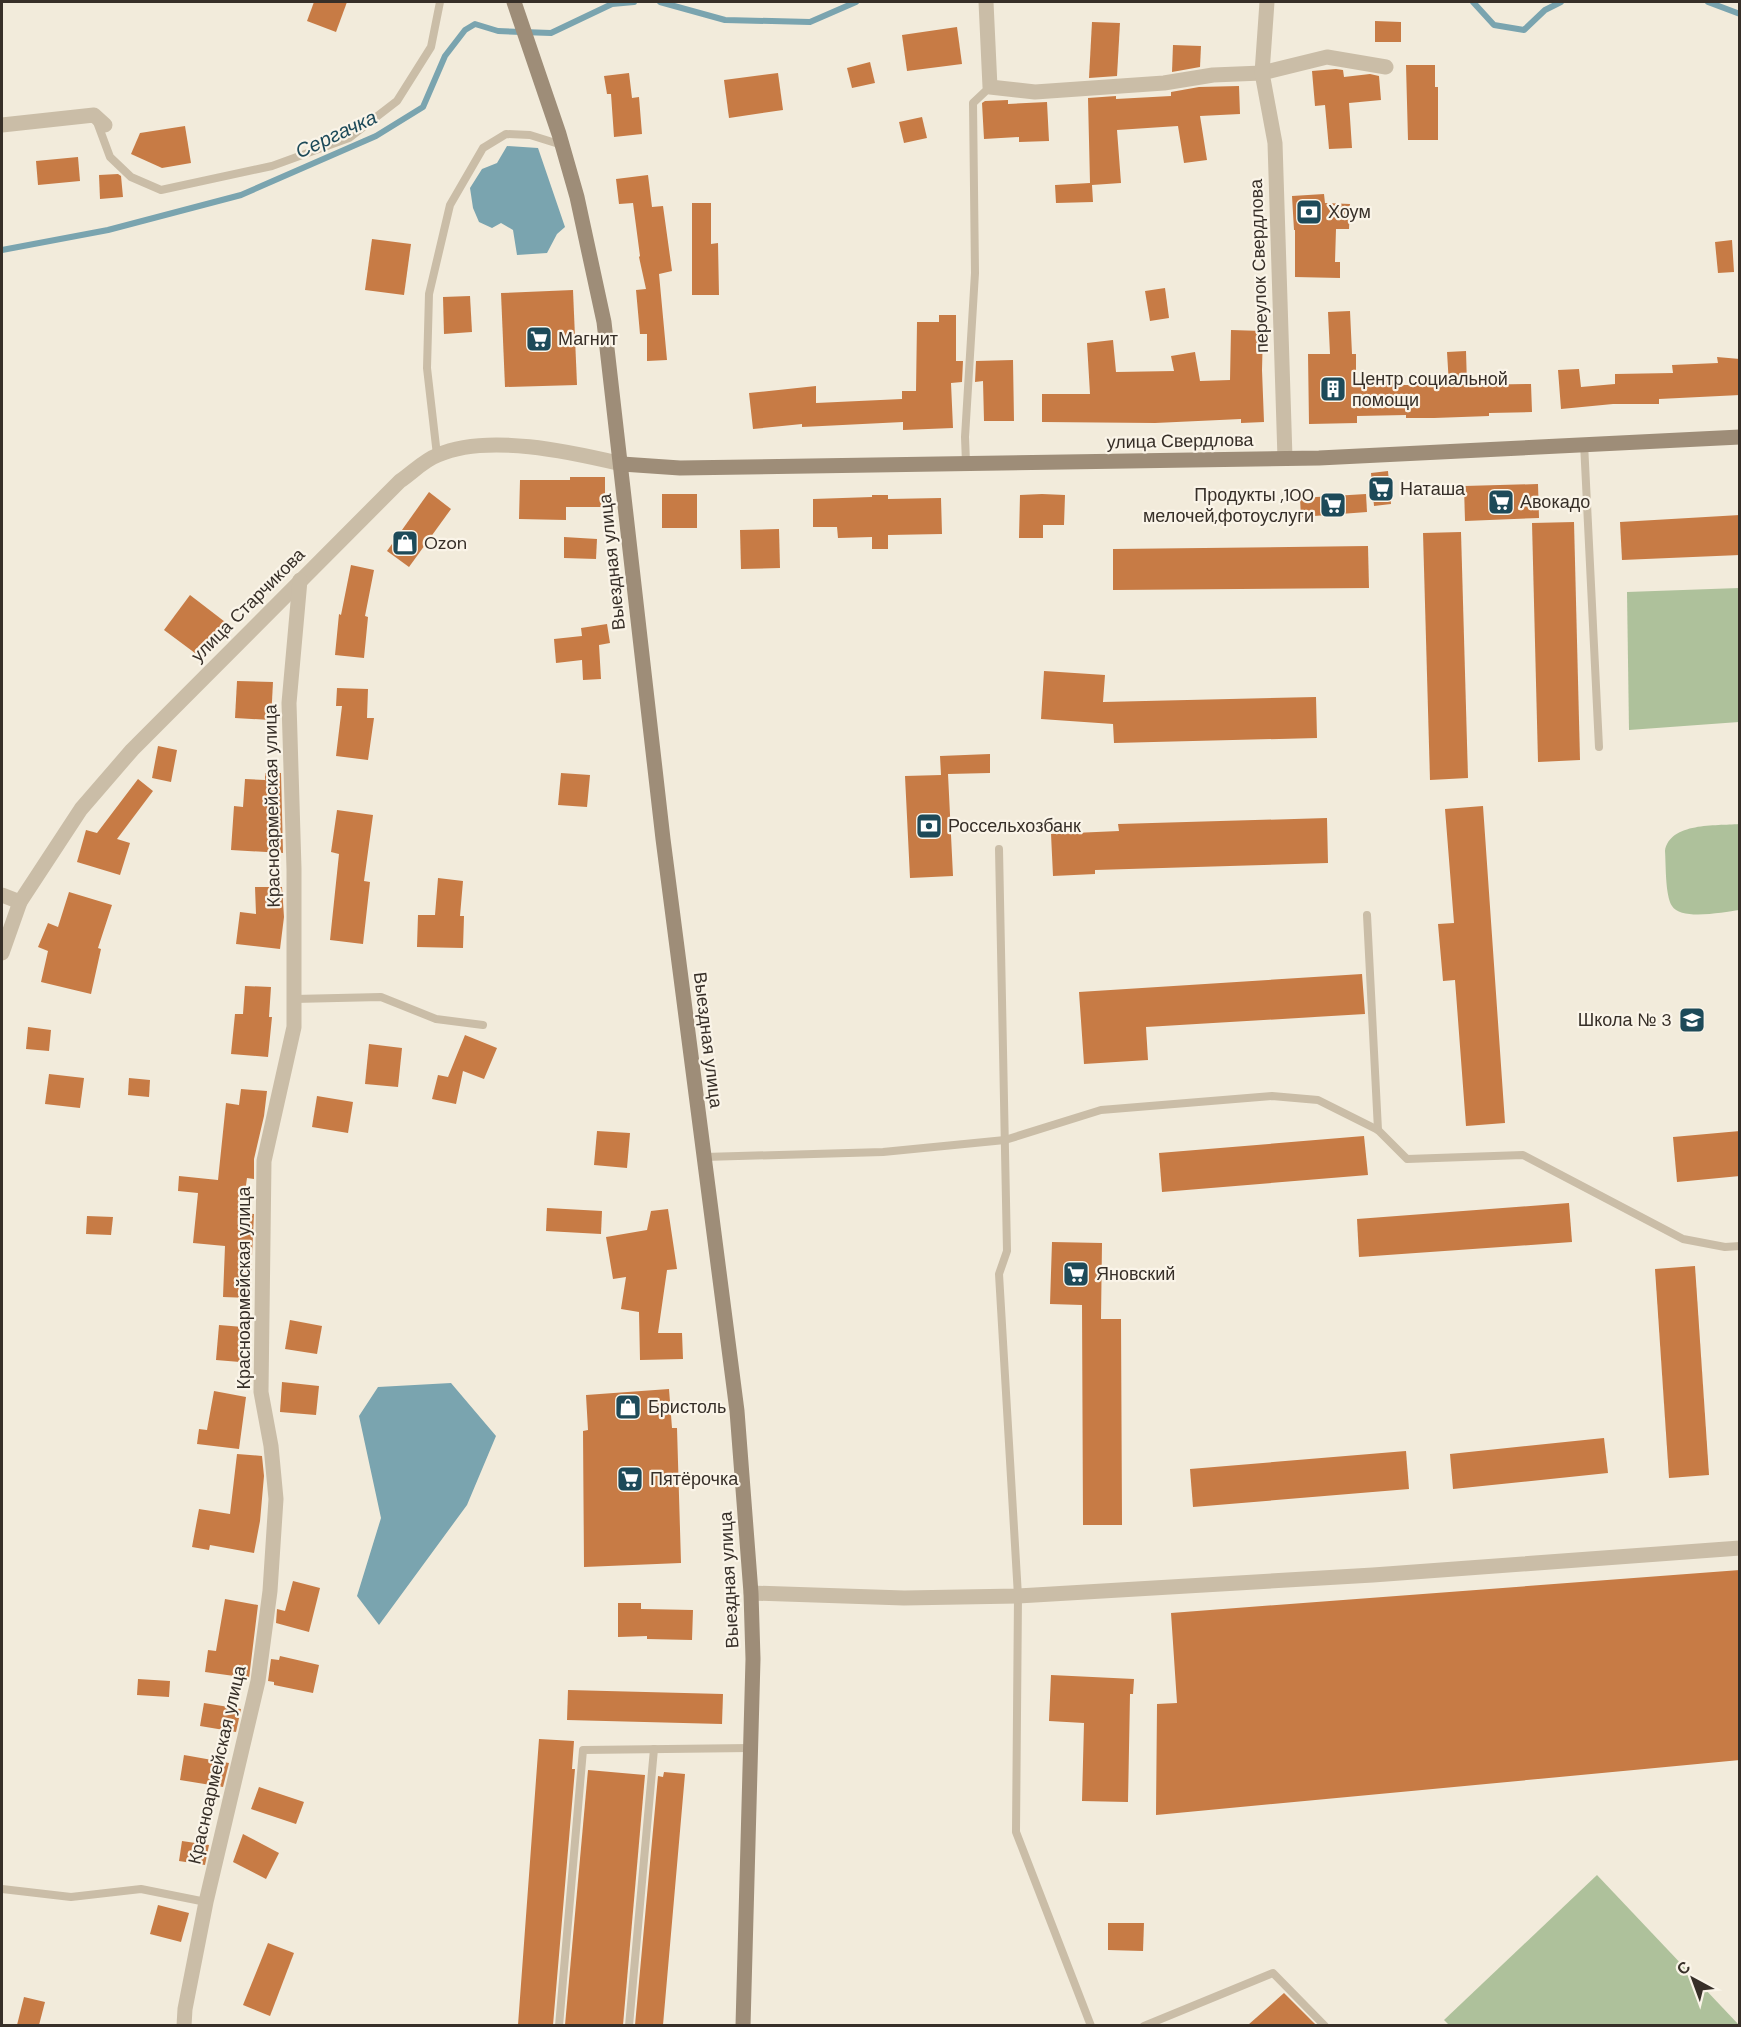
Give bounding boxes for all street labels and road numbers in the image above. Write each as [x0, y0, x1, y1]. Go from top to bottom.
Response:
street label: переулок Свердлова [1244, 178, 1274, 353]
street label: улица Свердлова [1106, 428, 1255, 454]
street label: Выездная улица [593, 492, 631, 631]
street label: улица Старчикова [186, 542, 311, 667]
street label: Красноармейская улица [258, 703, 286, 908]
street label: Выездная улица [688, 971, 728, 1110]
street label: Красноармейская улица [232, 1185, 256, 1390]
street label: Выездная улица [713, 1510, 745, 1649]
street label: Красноармейская улица [182, 1662, 252, 1867]

